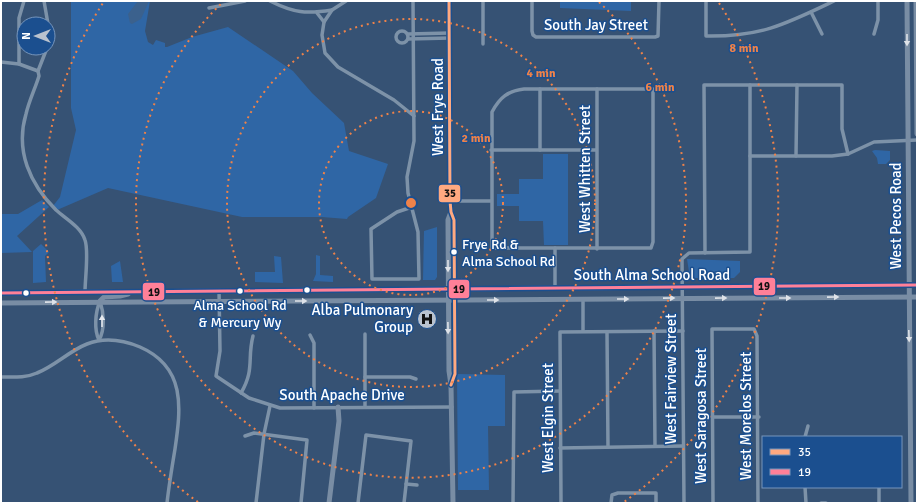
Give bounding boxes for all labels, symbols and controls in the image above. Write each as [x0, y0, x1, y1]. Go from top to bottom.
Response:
north arrow [16, 16, 56, 56]
street label: South Jay Street [544, 16, 648, 34]
text: N [20, 32, 33, 40]
one-way arrow [904, 34, 910, 47]
text: 8 min [730, 41, 759, 56]
street label: West Frye Road [429, 58, 447, 156]
text: 4 min [527, 66, 556, 81]
text: 6 min [646, 80, 675, 95]
street label: West Whitten Street [576, 105, 594, 233]
text: 2 min [462, 131, 491, 146]
street label: West Pecos Road [887, 162, 905, 270]
line badge: 35 [438, 184, 461, 203]
text: 35 [444, 187, 456, 200]
centre of rings [404, 196, 418, 210]
place label: Frye Rd & Alma School Rd [462, 236, 555, 270]
marker: Frye Rd & Alma School Rd [449, 247, 459, 257]
one-way arrow [445, 260, 451, 273]
street label: South Alma School Road [574, 266, 730, 284]
line badge: 19 [753, 277, 776, 296]
line badge: 19 [448, 279, 470, 299]
text: 19 [758, 280, 770, 293]
line badge: 19 [142, 282, 165, 301]
text: 19 [453, 283, 465, 296]
unlabelled marker [302, 285, 312, 295]
text: 19 [148, 286, 160, 299]
marker: Alma School Rd & Mercury Wy [235, 286, 245, 296]
unlabelled marker [21, 288, 31, 298]
one-way arrow [827, 294, 840, 300]
one-way arrow [663, 295, 675, 302]
one-way arrow [715, 295, 728, 301]
one-way arrow [779, 295, 792, 301]
one-way arrow [617, 296, 630, 302]
place label: Alma School Rd & Mercury Wy [193, 297, 287, 331]
one-way arrow [487, 297, 500, 303]
one-way arrow [295, 298, 308, 304]
one-way arrow [45, 299, 58, 305]
place label: Alba Pulmonary Group [311, 301, 413, 336]
hospital icon: Alba Pulmonary Group [416, 308, 438, 330]
street label: West Fairview Street [662, 313, 680, 445]
one-way arrow [99, 314, 105, 327]
one-way arrow [445, 322, 451, 335]
one-way arrow [905, 330, 912, 342]
street label: West Saragosa Street [692, 348, 710, 484]
street label: West Morelos Street [737, 352, 755, 480]
street label: West Elgin Street [539, 363, 557, 473]
street label: South Apache Drive [279, 386, 405, 404]
legend [762, 436, 902, 488]
text: 35 [798, 445, 811, 460]
text: 19 [798, 465, 811, 480]

